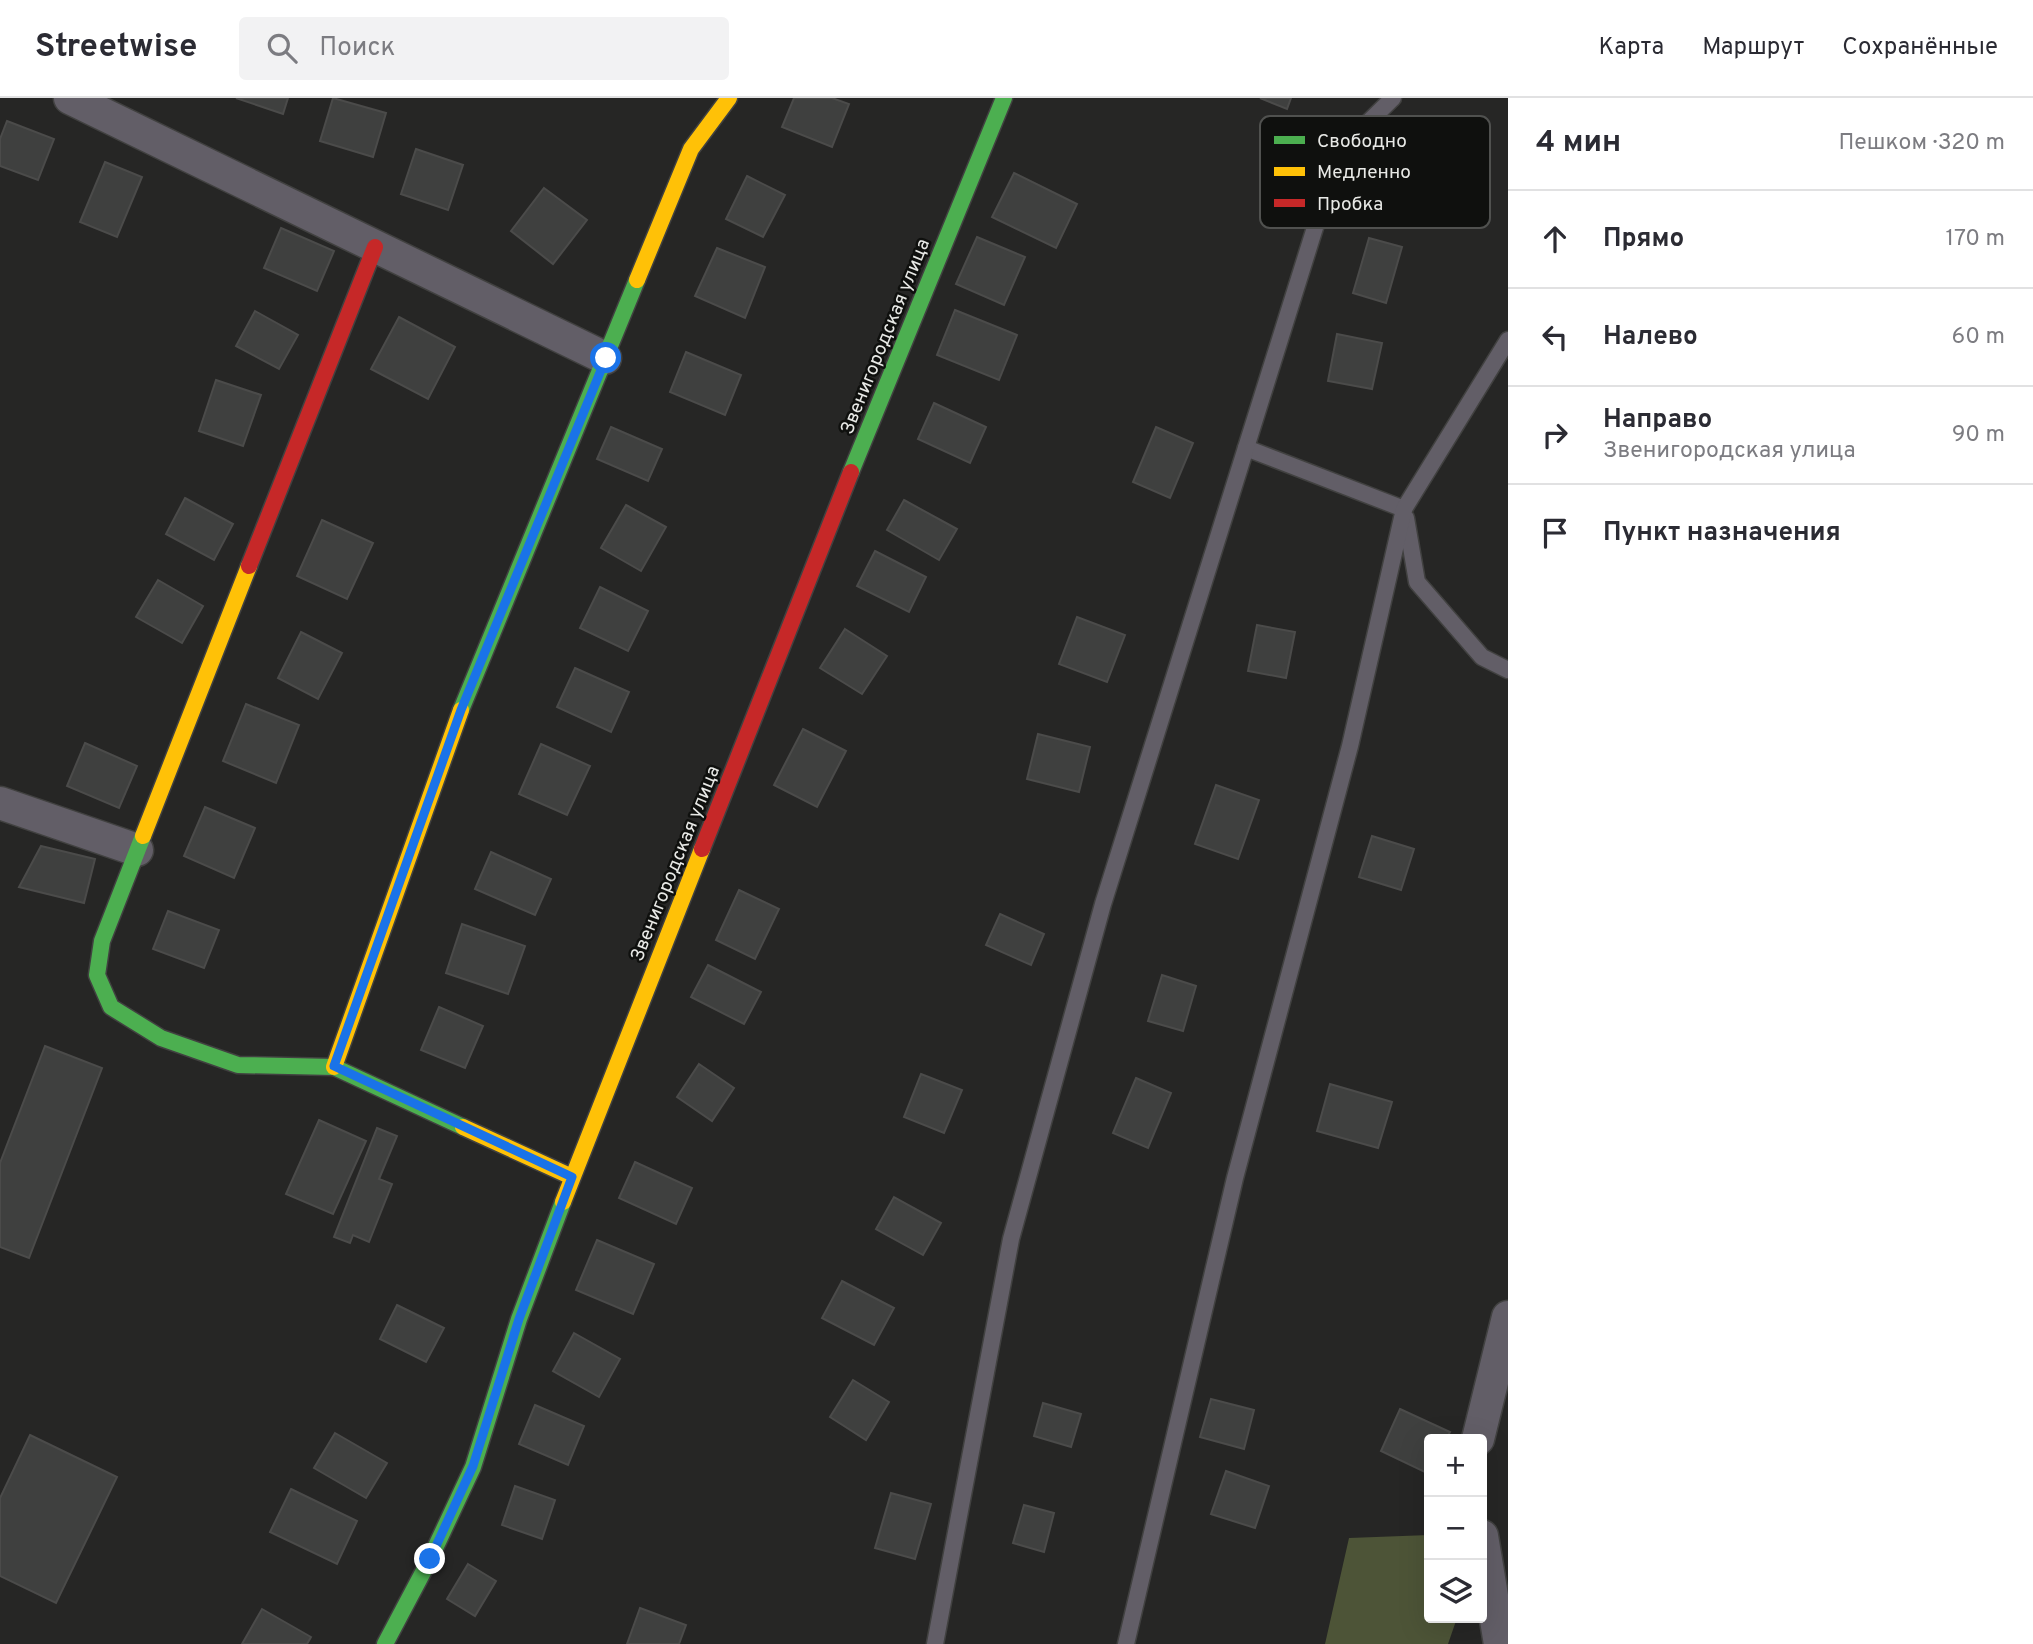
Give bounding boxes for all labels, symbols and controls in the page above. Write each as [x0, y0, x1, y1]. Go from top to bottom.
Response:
search box [239, 17, 729, 80]
text: Streetwise [35, 27, 197, 69]
icon: search [263, 29, 301, 67]
text: Поиск [319, 32, 395, 65]
text: Карта [1598, 33, 1664, 63]
text: Маршрут [1702, 33, 1804, 63]
text: Сохранённые [1842, 33, 1998, 63]
legend [1260, 116, 1490, 228]
text: 4 мин [1536, 125, 1621, 162]
text: Пешком · 320 m [1838, 129, 2005, 158]
text: Свободно [1317, 130, 1407, 154]
text: Медленно [1317, 161, 1411, 185]
text: Пробка [1317, 193, 1383, 217]
icon: ahead [1536, 220, 1574, 258]
text: Прямо [1603, 223, 1684, 256]
text: 170 m [1946, 225, 2005, 254]
street label: Звенигородская улица [836, 235, 936, 438]
icon: left [1536, 318, 1574, 356]
text: Налево [1603, 321, 1698, 354]
text: 60 m [1952, 323, 2005, 352]
route start [590, 342, 621, 373]
text: Направо [1603, 404, 1712, 437]
icon: right [1536, 416, 1574, 454]
text: 90 m [1952, 421, 2005, 450]
text: Звенигородская улица [1603, 437, 1856, 466]
icon: arrive [1536, 514, 1574, 552]
text: Пункт назначения [1603, 517, 1841, 550]
street label: Звенигородская улица [626, 762, 726, 965]
map controls [1424, 1434, 1487, 1623]
button: + [1424, 1434, 1487, 1497]
button: − [1424, 1497, 1487, 1560]
route end [414, 1543, 445, 1574]
button: layers [1424, 1560, 1487, 1623]

